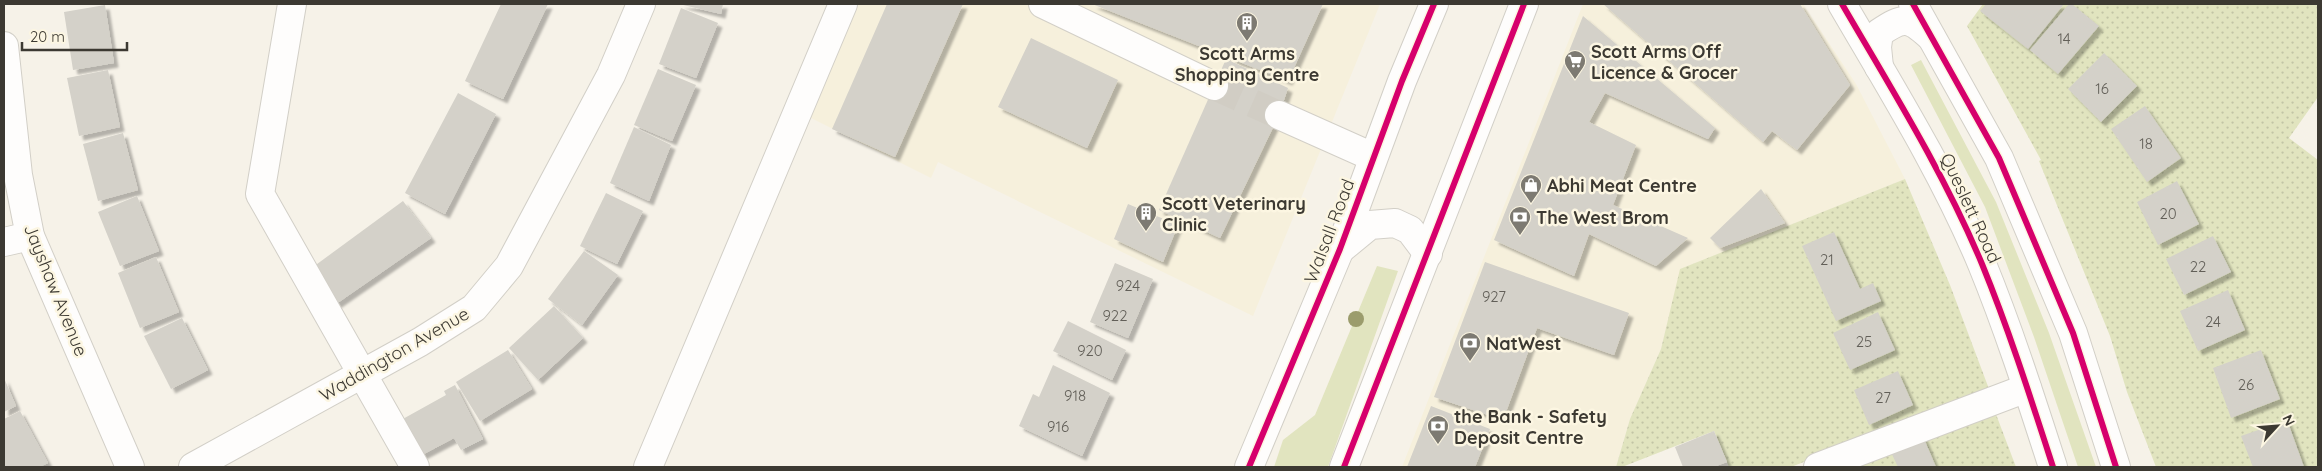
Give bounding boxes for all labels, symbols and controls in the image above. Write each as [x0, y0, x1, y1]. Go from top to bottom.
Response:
building icon: Scott Arms Shopping Centre [1235, 11, 1259, 42]
scale bar [22, 20, 128, 52]
text: 20 m [30, 27, 65, 46]
house number: 14 [2057, 29, 2071, 48]
place label: Scott Arms Off Licence & Grocer [1591, 40, 1738, 84]
place label: Scott Arms Shopping Centre [1175, 42, 1319, 86]
supermarket icon: Scott Arms Off Licence & Grocer [1563, 49, 1587, 80]
house number: 16 [2095, 79, 2109, 98]
house number: 18 [2139, 134, 2153, 153]
street label: Queslett Road [1935, 149, 2007, 267]
shop icon: Abhi Meat Centre [1519, 173, 1543, 204]
place label: Abhi Meat Centre [1547, 174, 1697, 197]
street label: Walsall Road [1299, 176, 1359, 286]
place label: Scott Veterinary Clinic [1162, 192, 1306, 236]
building icon: Scott Veterinary Clinic [1134, 201, 1158, 232]
house number: 20 [2159, 204, 2177, 223]
bank icon: The West Brom [1508, 205, 1532, 236]
place label: The West Brom [1536, 206, 1669, 229]
street label: Jayshaw Avenue [19, 220, 93, 360]
house number: 21 [1820, 250, 1834, 269]
house number: 22 [2190, 257, 2206, 276]
house number: 924 [1116, 276, 1140, 295]
house number: 927 [1482, 287, 1506, 306]
street label: Waddington Avenue [315, 302, 473, 406]
house number: 922 [1103, 306, 1128, 325]
house number: 24 [2205, 312, 2221, 331]
bank icon: NatWest [1458, 331, 1482, 362]
place label: NatWest [1486, 332, 1561, 355]
house number: 25 [1856, 332, 1872, 351]
house number: 920 [1077, 341, 1103, 360]
house number: 26 [2238, 375, 2254, 394]
house number: 918 [1064, 386, 1086, 405]
house number: 27 [1875, 388, 1891, 407]
north arrow [2252, 401, 2302, 451]
place label: the Bank - Safety Deposit Centre [1454, 405, 1607, 449]
text: N [2278, 412, 2299, 429]
bank icon: the Bank - Safety Deposit Centre [1426, 414, 1450, 445]
house number: 916 [1047, 417, 1069, 436]

